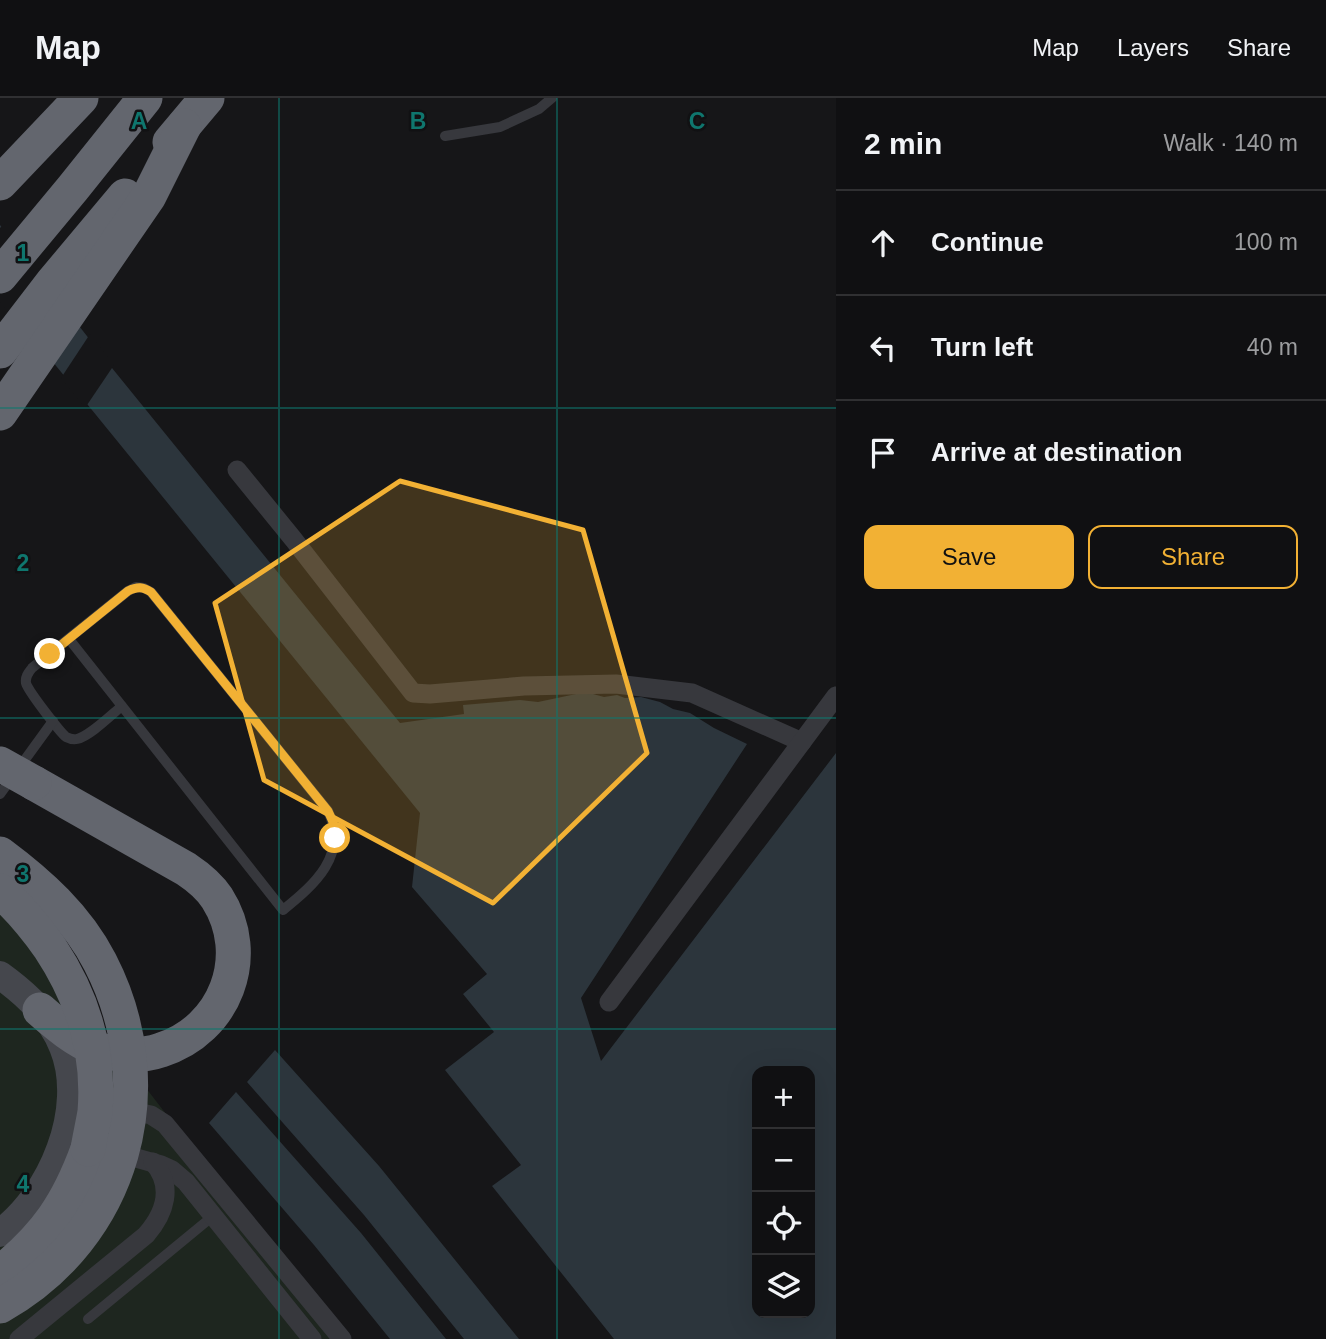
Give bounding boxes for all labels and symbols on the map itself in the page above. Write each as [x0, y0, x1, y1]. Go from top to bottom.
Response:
text: A [131, 108, 147, 134]
text: B [410, 108, 426, 134]
text: C [689, 108, 705, 134]
text: 1 [17, 240, 30, 266]
text: 2 [17, 550, 29, 576]
route end [34, 638, 65, 669]
route start [319, 822, 350, 853]
text: 3 [17, 861, 29, 887]
text: 4 [17, 1171, 30, 1197]

